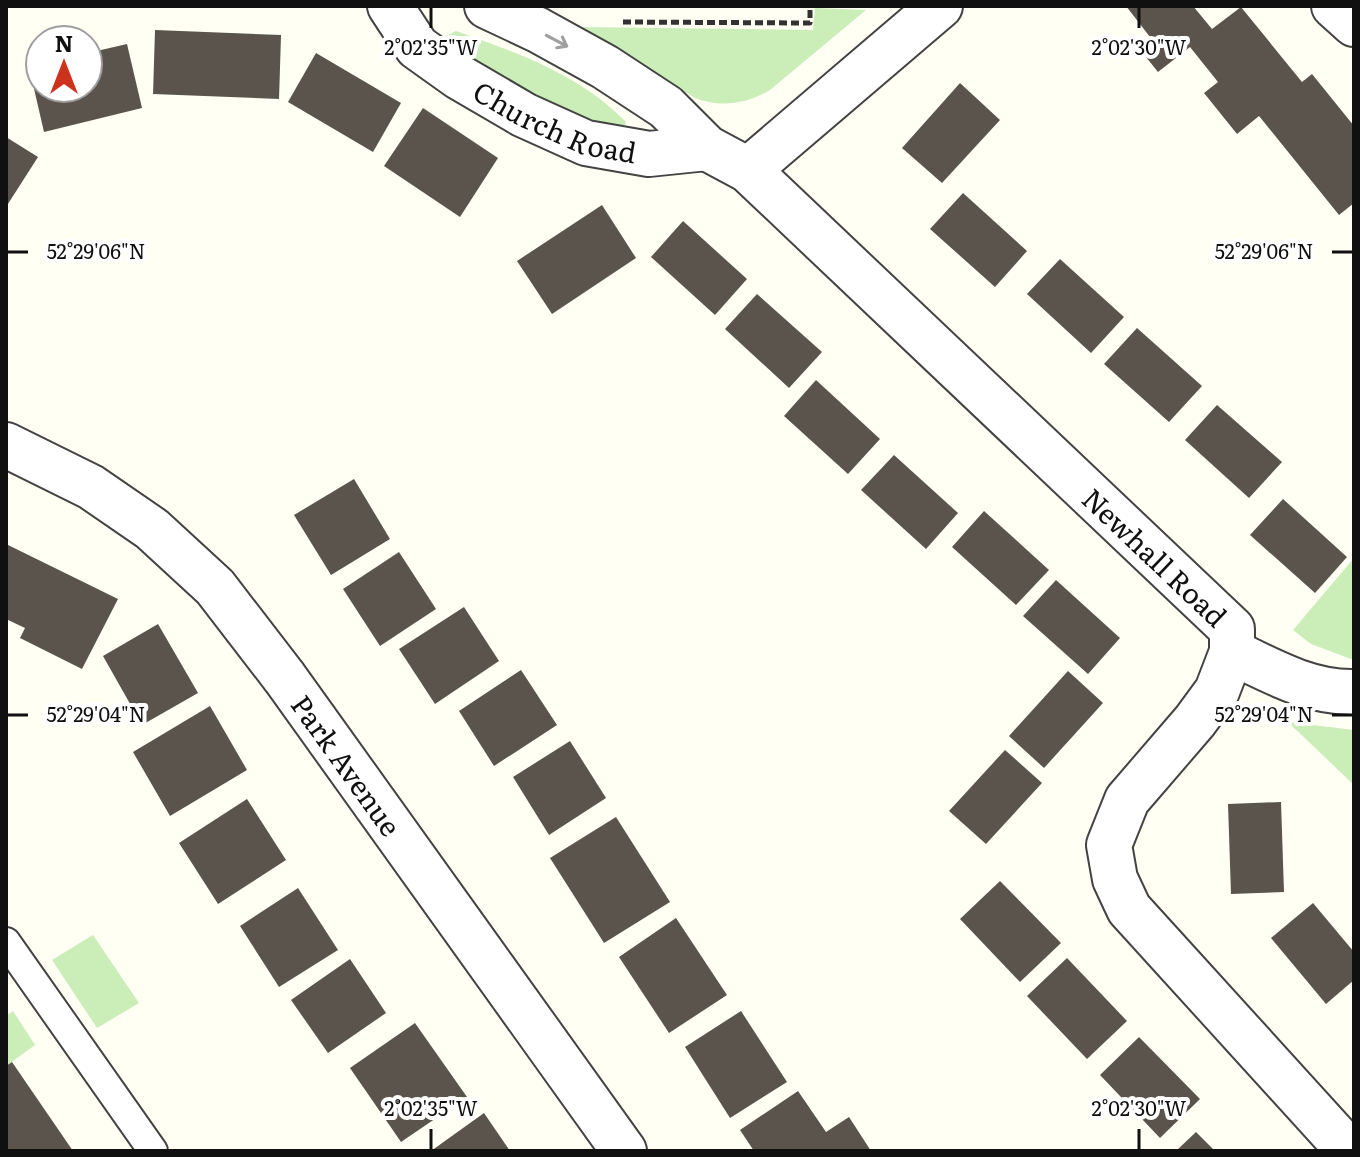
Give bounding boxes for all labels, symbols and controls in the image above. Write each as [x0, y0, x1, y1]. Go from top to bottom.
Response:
north arrow [24, 24, 104, 104]
text: N [55, 26, 73, 59]
text: 2°02'35"W [384, 31, 478, 61]
text: 2°02'30"W [1092, 31, 1187, 61]
one-way arrow [545, 33, 568, 49]
street label: Church Road [466, 69, 640, 172]
text: 52°29'06"N [47, 235, 145, 265]
text: 52°29'06"N [1215, 235, 1313, 265]
street label: Newhall Road [1074, 477, 1237, 636]
street label: Park Avenue [282, 685, 412, 844]
text: 52°29'04"N [47, 698, 145, 728]
text: 52°29'04"N [1215, 698, 1313, 728]
text: 2°02'35"W [384, 1092, 478, 1122]
text: 2°02'30"W [1092, 1092, 1187, 1122]

